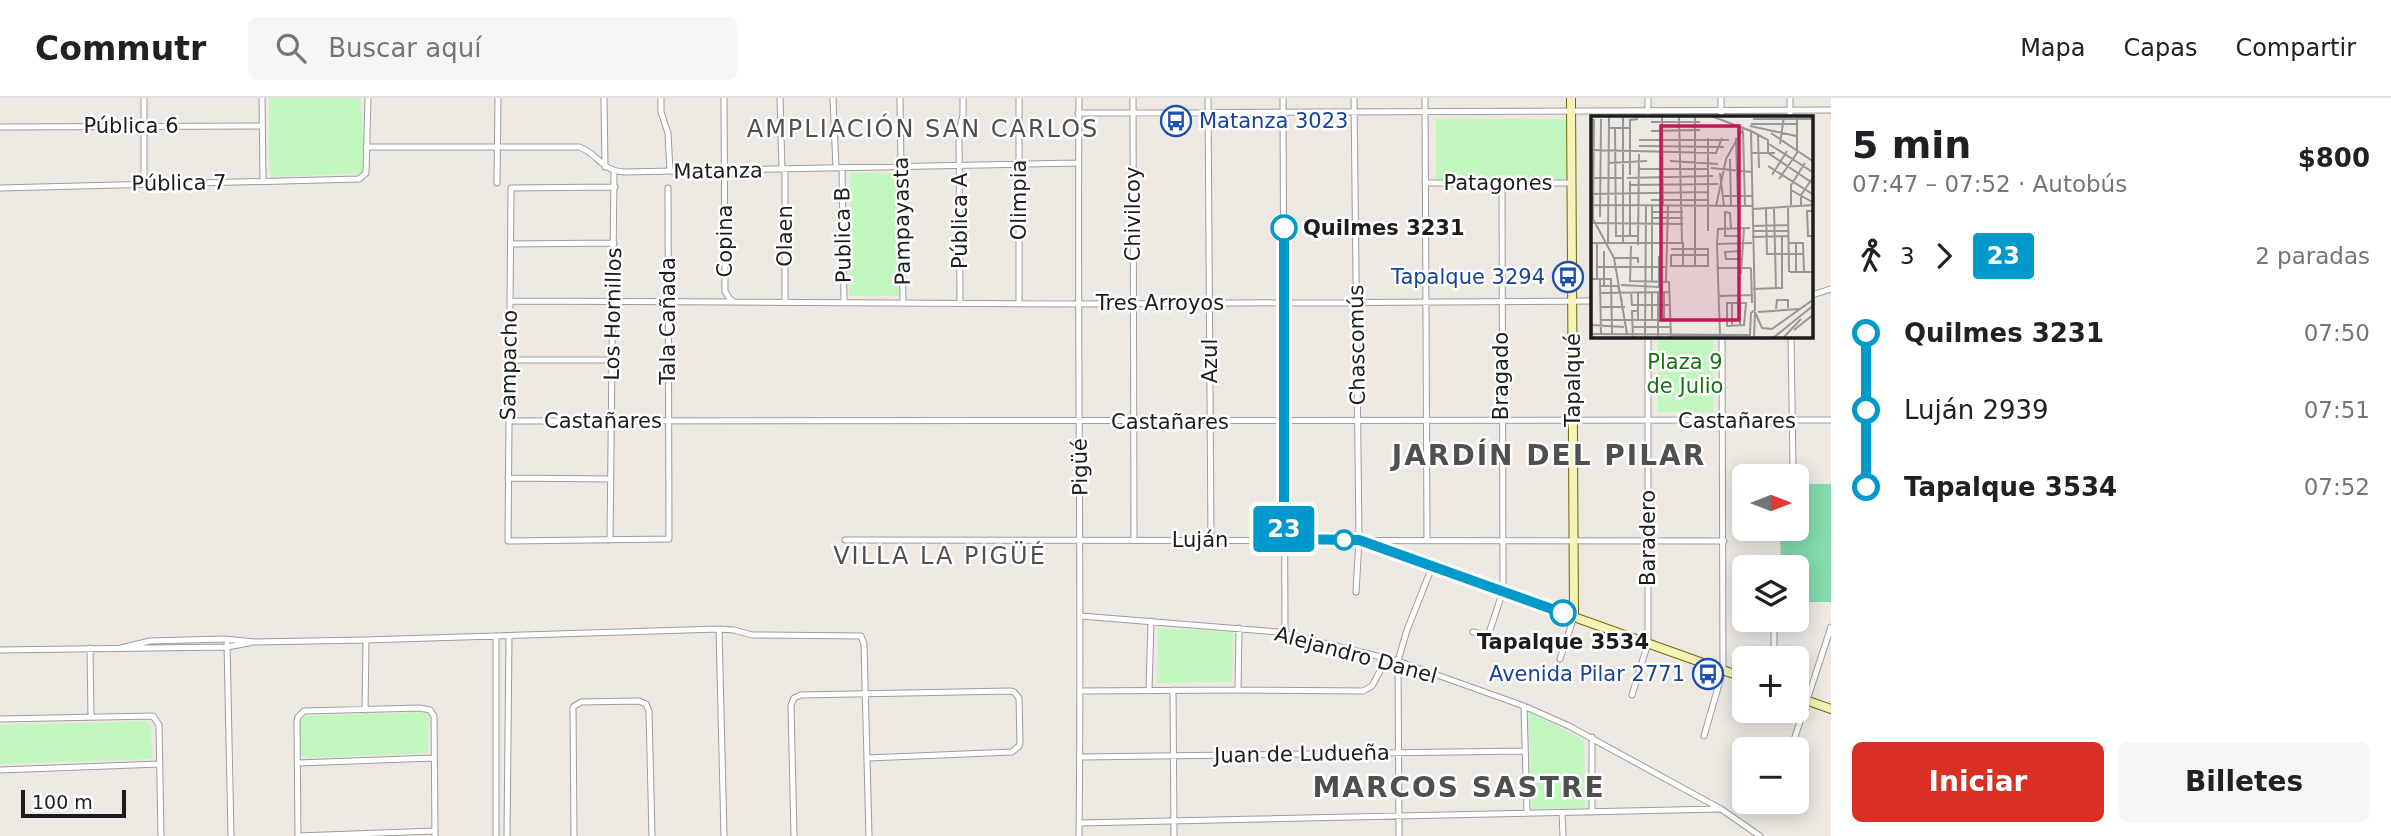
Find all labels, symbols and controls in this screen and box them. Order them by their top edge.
search box [248,17,738,80]
text: Commutr [35,29,206,68]
icon: search [272,29,310,67]
text: Buscar aquí [328,33,481,63]
text: Mapa [2020,34,2086,62]
text: Capas [2124,34,2197,62]
text: Compartir [2235,34,2356,62]
bus stop icon: Matanza 3023 [1159,104,1193,138]
place label: Matanza 3023 [1199,109,1348,133]
district label: AMPLIACIÓN SAN CARLOS [747,113,1099,143]
street label: Pública 6 [83,114,179,138]
inset map [1591,116,1814,338]
text: 5 min [1852,123,1971,167]
text: $800 [2298,143,2370,173]
street label: Pampayasta [889,157,915,285]
street label: Matanza [673,158,763,184]
street label: Olimpia [1007,160,1031,240]
street label: Chivilcoy [1121,167,1145,261]
street label: Pública 7 [131,170,227,196]
street label: Patagones [1443,171,1553,195]
text: 07:47 – 07:52 · Autobús [1852,171,2127,197]
street label: Pública A [948,172,972,269]
street label: Publica B [830,187,856,283]
street label: Copina [713,205,737,277]
street label: Olaen [773,205,797,267]
marker: Quilmes 3231 [1271,215,1297,241]
place label: Quilmes 3231 [1303,216,1465,240]
icon: walk [1852,237,1890,275]
icon: forward [1925,237,1963,275]
text: 23 [1987,242,2020,270]
text: 3 [1900,243,1915,269]
text: 2 paradas [2255,243,2370,269]
street label: Los Hornillos [600,247,626,381]
street label: Tala Cañada [656,257,680,386]
bus stop icon: Tapalque 3294 [1551,260,1585,294]
place label: Tapalque 3294 [1390,265,1545,289]
street label: Chascomús [1344,284,1370,406]
street label: Tres Arroyos [1095,291,1224,315]
street label: Sampacho [496,310,522,420]
text: Quilmes 3231 [1904,318,2104,348]
text: 07:50 [2304,320,2370,346]
street label: Bragado [1489,332,1513,420]
street label: Tapalqué [1561,333,1585,428]
street label: Azul [1198,339,1222,383]
park label: Plaza 9 de Julio [1647,350,1723,398]
text: Luján 2939 [1904,395,2049,425]
text: 07:51 [2304,397,2370,423]
street label: Castañares [544,409,662,433]
street label: Castañares [1678,409,1796,433]
street label: Castañares [1111,410,1229,434]
street label: Pigüé [1067,438,1093,496]
district label: JARDÍN DEL PILAR [1390,438,1706,472]
north arrow [1732,464,1810,541]
map controls [1732,464,1809,814]
text: Tapalque 3534 [1904,472,2117,502]
text: 07:52 [2304,474,2370,500]
street label: Baradero [1636,490,1660,586]
line badge: 23 [1252,506,1316,552]
text: 23 [1267,515,1301,543]
street label: Luján [1172,528,1228,552]
unlabelled marker [1334,530,1354,550]
district label: VILLA LA PIGÜÉ [833,541,1047,570]
button: layers [1732,555,1809,632]
marker: Tapalque 3534 [1550,600,1576,626]
street label: Alejandro Danel [1272,622,1440,688]
place label: Tapalque 3534 [1477,630,1649,654]
button: + [1732,646,1809,723]
bus stop icon: Avenida Pilar 2771 [1691,657,1725,691]
place label: Avenida Pilar 2771 [1489,662,1685,686]
button: − [1732,737,1809,814]
street label: Juan de Ludueña [1212,740,1390,768]
button: Iniciar [1852,742,2104,822]
button: Billetes [2118,742,2370,822]
district label: MARCOS SASTRE [1312,771,1606,804]
scale bar [21,787,126,819]
text: 100 m [32,791,93,813]

